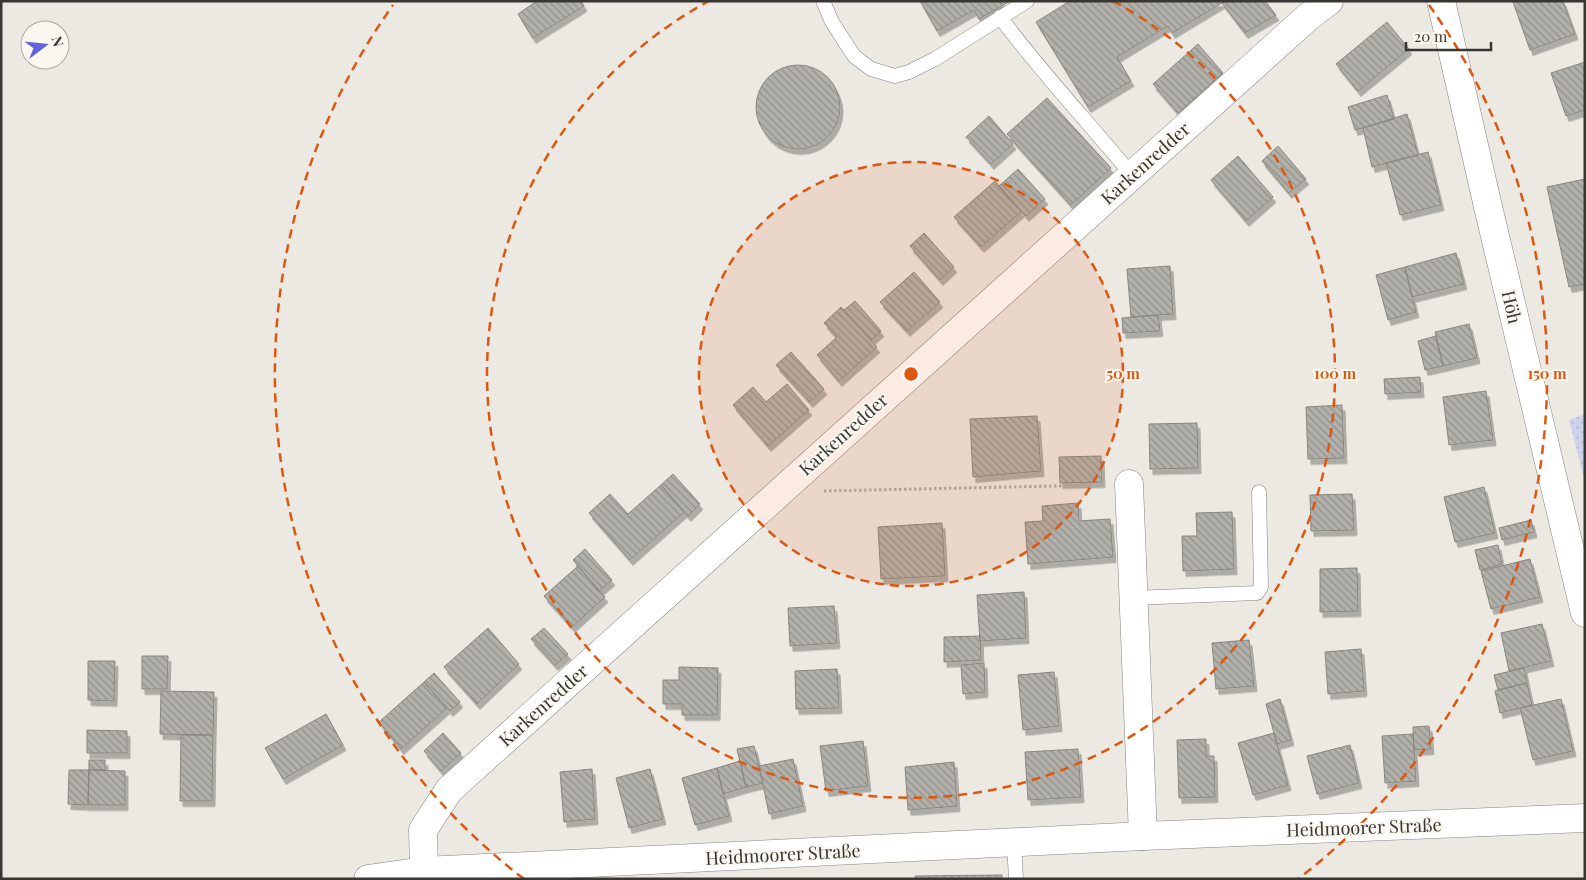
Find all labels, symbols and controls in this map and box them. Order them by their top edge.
north arrow [20,20,70,70]
scale bar [1406,20,1491,52]
text: 20 m [1414,26,1448,46]
text: N [47,34,69,49]
street label: Karkenredder [1095,116,1195,210]
street label: Höh [1497,288,1528,326]
text: 50 m [1106,363,1140,383]
text: 100 m [1314,363,1357,383]
text: 150 m [1527,363,1567,383]
centre of rings [902,365,920,383]
street label: Karkenredder [793,387,893,481]
street label: Karkenredder [493,658,593,752]
street label: Heidmoorer Straße [1286,812,1442,842]
street label: Heidmoorer Straße [705,838,861,870]

